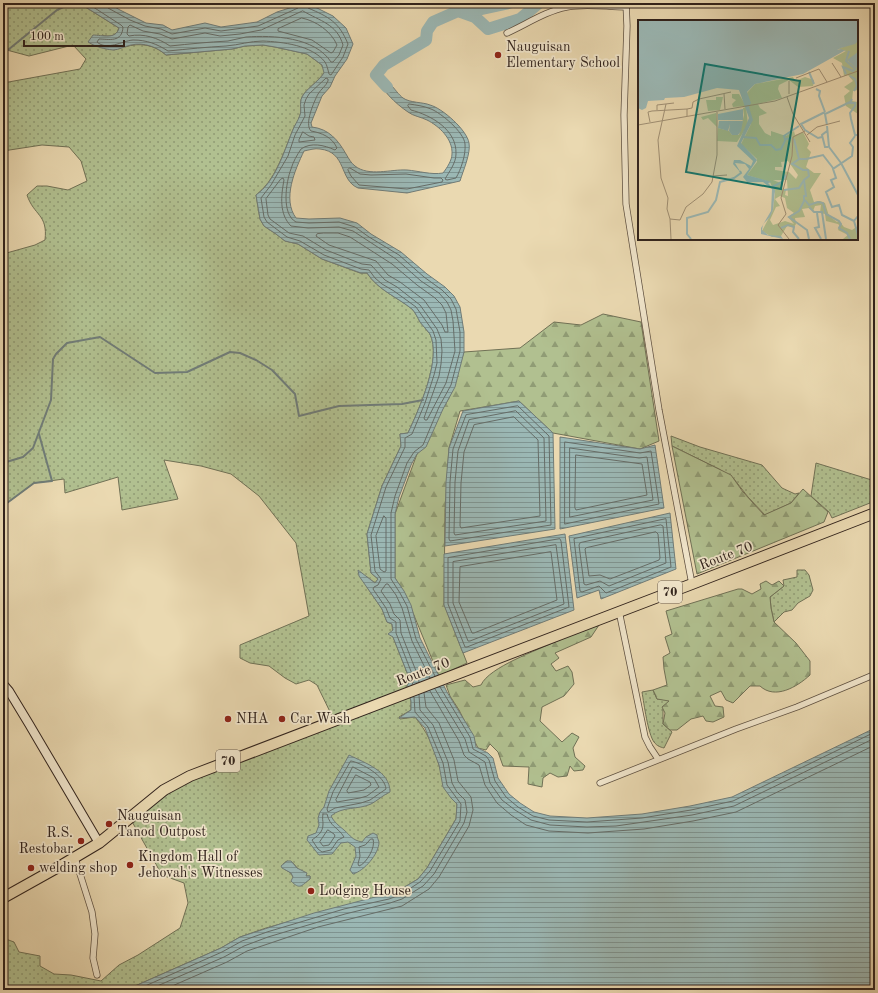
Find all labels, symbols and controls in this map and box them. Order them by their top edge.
inset map [638,20,858,240]
scale bar [24,22,124,48]
text: 100 m [30,31,64,43]
place label: Nauguisan Elementary School [506,40,620,70]
marker: Nauguisan Elementary School [493,50,503,60]
street label: Route 70 [697,539,755,573]
road number: 70 [658,581,682,603]
street label: Route 70 [394,655,452,689]
place label: NHA [236,712,269,726]
place label: Car Wash [290,712,351,726]
marker: NHA [223,714,233,724]
marker: Car Wash [277,714,287,724]
road number: 70 [216,750,240,772]
place label: Nauguisan Tanod Outpost [117,809,206,839]
marker: Nauguisan Tanod Outpost [104,819,114,829]
place label: R.S. Restobar [19,826,73,856]
marker: R.S. Restobar [76,836,86,846]
place label: Kingdom Hall of Jehovah's Witnesses [138,850,263,880]
marker: Kingdom Hall of Jehovah's Witnesses [125,860,135,870]
place label: welding shop [39,861,117,875]
marker: welding shop [26,863,36,873]
place label: Lodging House [319,884,411,898]
marker: Lodging House [306,886,316,896]

